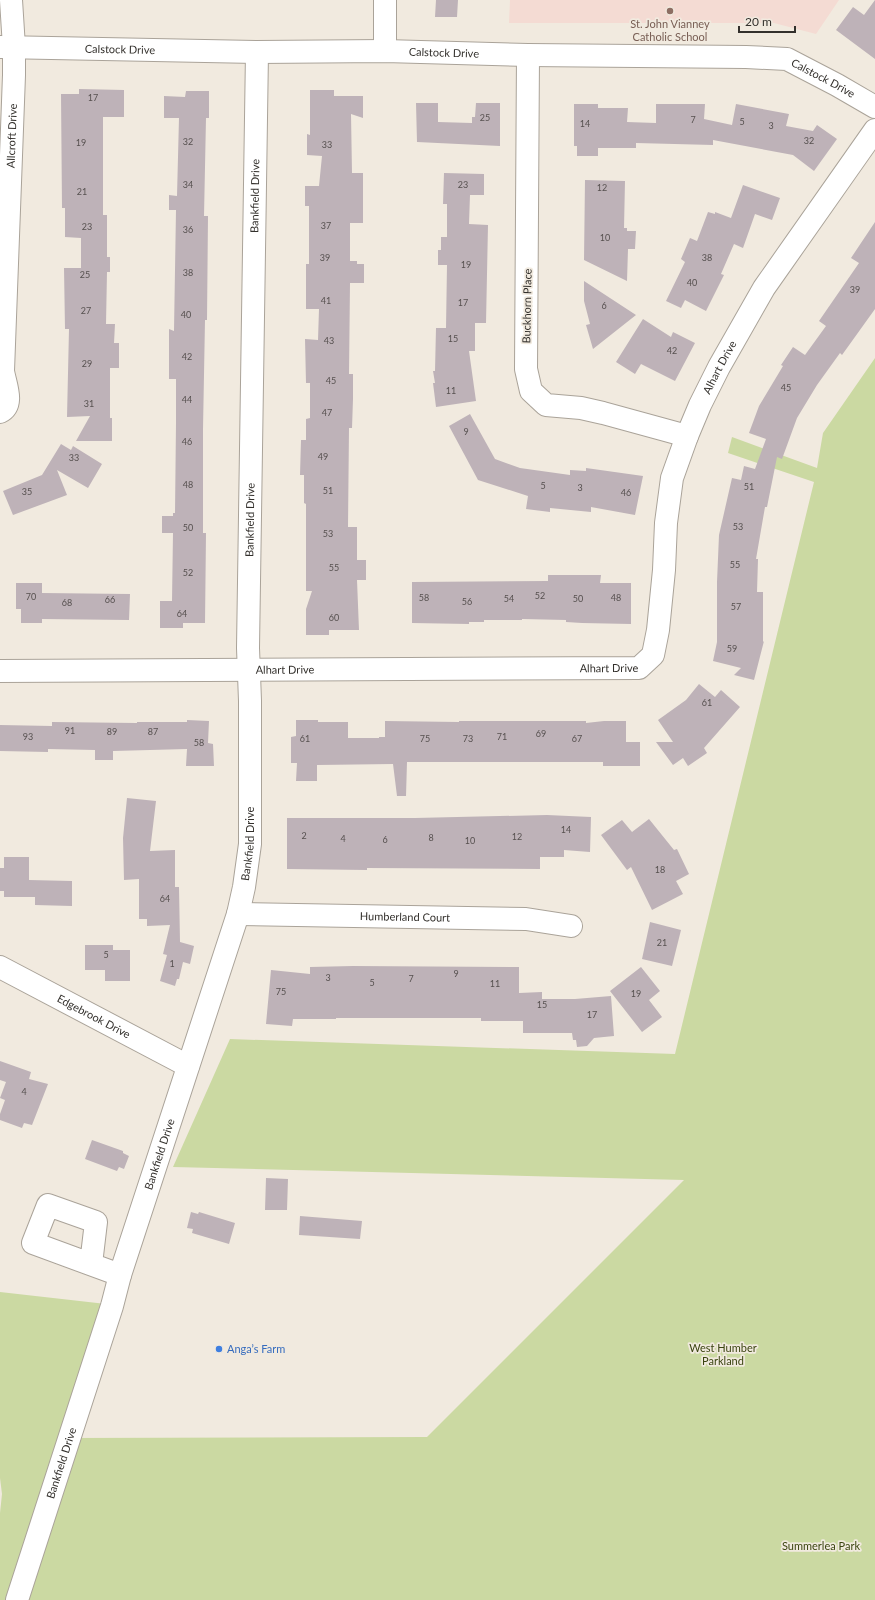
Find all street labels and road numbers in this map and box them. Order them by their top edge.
street label: Calstock Drive [85,42,155,56]
street label: Calstock Drive [409,45,479,60]
street label: Calstock Drive [789,55,858,100]
street label: Allcroft Drive [4,103,19,168]
street label: Bankfield Drive [247,159,261,233]
street label: Buckhorn Place [519,268,534,344]
street label: Alhart Drive [700,338,739,396]
street label: Bankfield Drive [242,483,256,557]
street label: Alhart Drive [580,661,639,674]
street label: Alhart Drive [256,663,315,676]
street label: Bankfield Drive [238,807,256,881]
street label: Humberland Court [360,909,450,924]
street label: Edgebrook Drive [55,991,133,1041]
street label: Bankfield Drive [141,1117,177,1191]
street label: Bankfield Drive [43,1425,78,1500]

